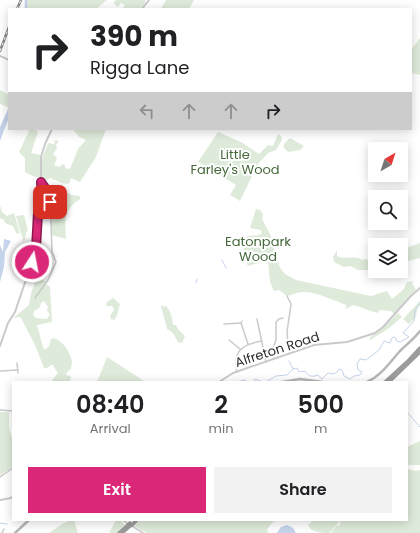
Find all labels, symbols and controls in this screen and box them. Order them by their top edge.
text: 390 m [90,17,178,56]
icon: right [24,24,76,76]
text: Rigga Lane [90,55,189,80]
icon: left [136,100,158,122]
icon: ahead [178,100,200,122]
icon: ahead [220,100,242,122]
icon: right [262,100,284,122]
north arrow [368,142,408,182]
map controls [368,142,408,278]
park label: Little Farley's Wood [190,145,280,179]
pin [33,185,67,219]
button: search [368,190,408,230]
icon: arrive [39,191,61,213]
park label: Eatonpark Wood [225,232,291,266]
button: layers [368,238,408,278]
position arrow [11,241,53,283]
street label: Alfreton Road [232,327,322,372]
text: 08:40 [76,388,145,421]
text: 2 [214,388,228,421]
text: 500 [298,388,344,421]
text: Arrival [90,419,131,438]
text: min [209,419,234,438]
text: m [314,419,327,438]
button: Exit [28,467,206,513]
button: Share [214,467,392,513]

